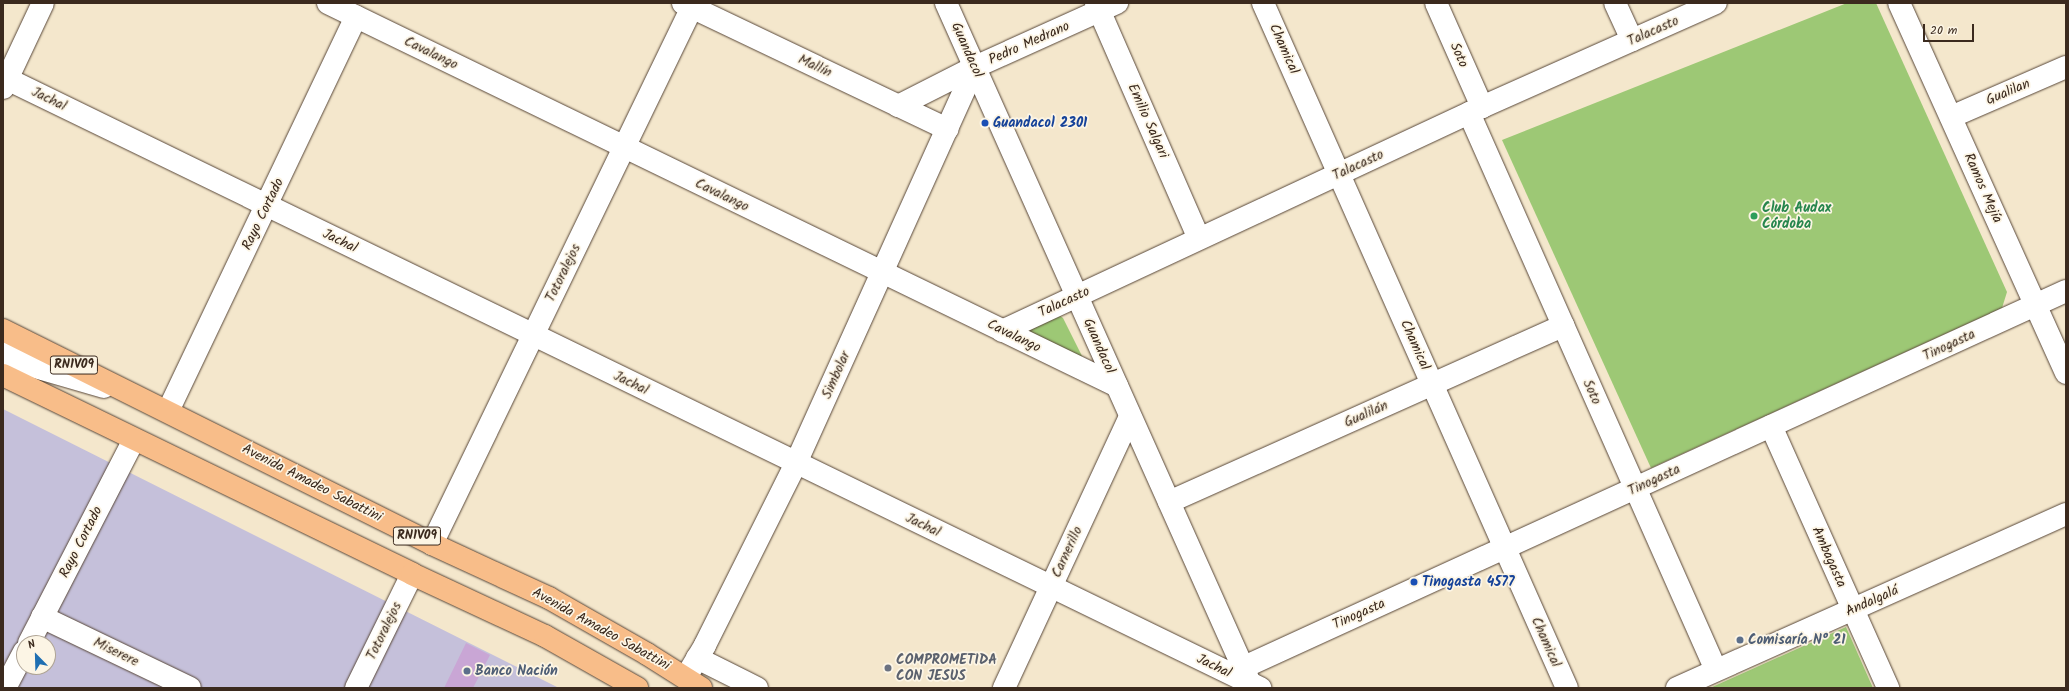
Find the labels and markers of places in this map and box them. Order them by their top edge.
place label: Guandacol 2301 [993,115,1087,131]
marker: Guandacol 2301 [980,118,990,128]
place label: Club Audax Córdoba [1762,200,1831,232]
marker: Club Audax Córdoba [1749,211,1759,221]
place label: Tinogasta 4577 [1422,574,1515,590]
marker: Tinogasta 4577 [1409,577,1419,587]
place label: Comisaría N° 21 [1748,632,1846,648]
marker: Comisaría N° 21 [1735,635,1745,645]
place label: COMPROMETIDA CON JESUS [896,652,997,684]
place label: Banco Nación [475,663,558,679]
marker: COMPROMETIDA CON JESUS [883,663,893,673]
marker: Banco Nación [462,666,472,676]

